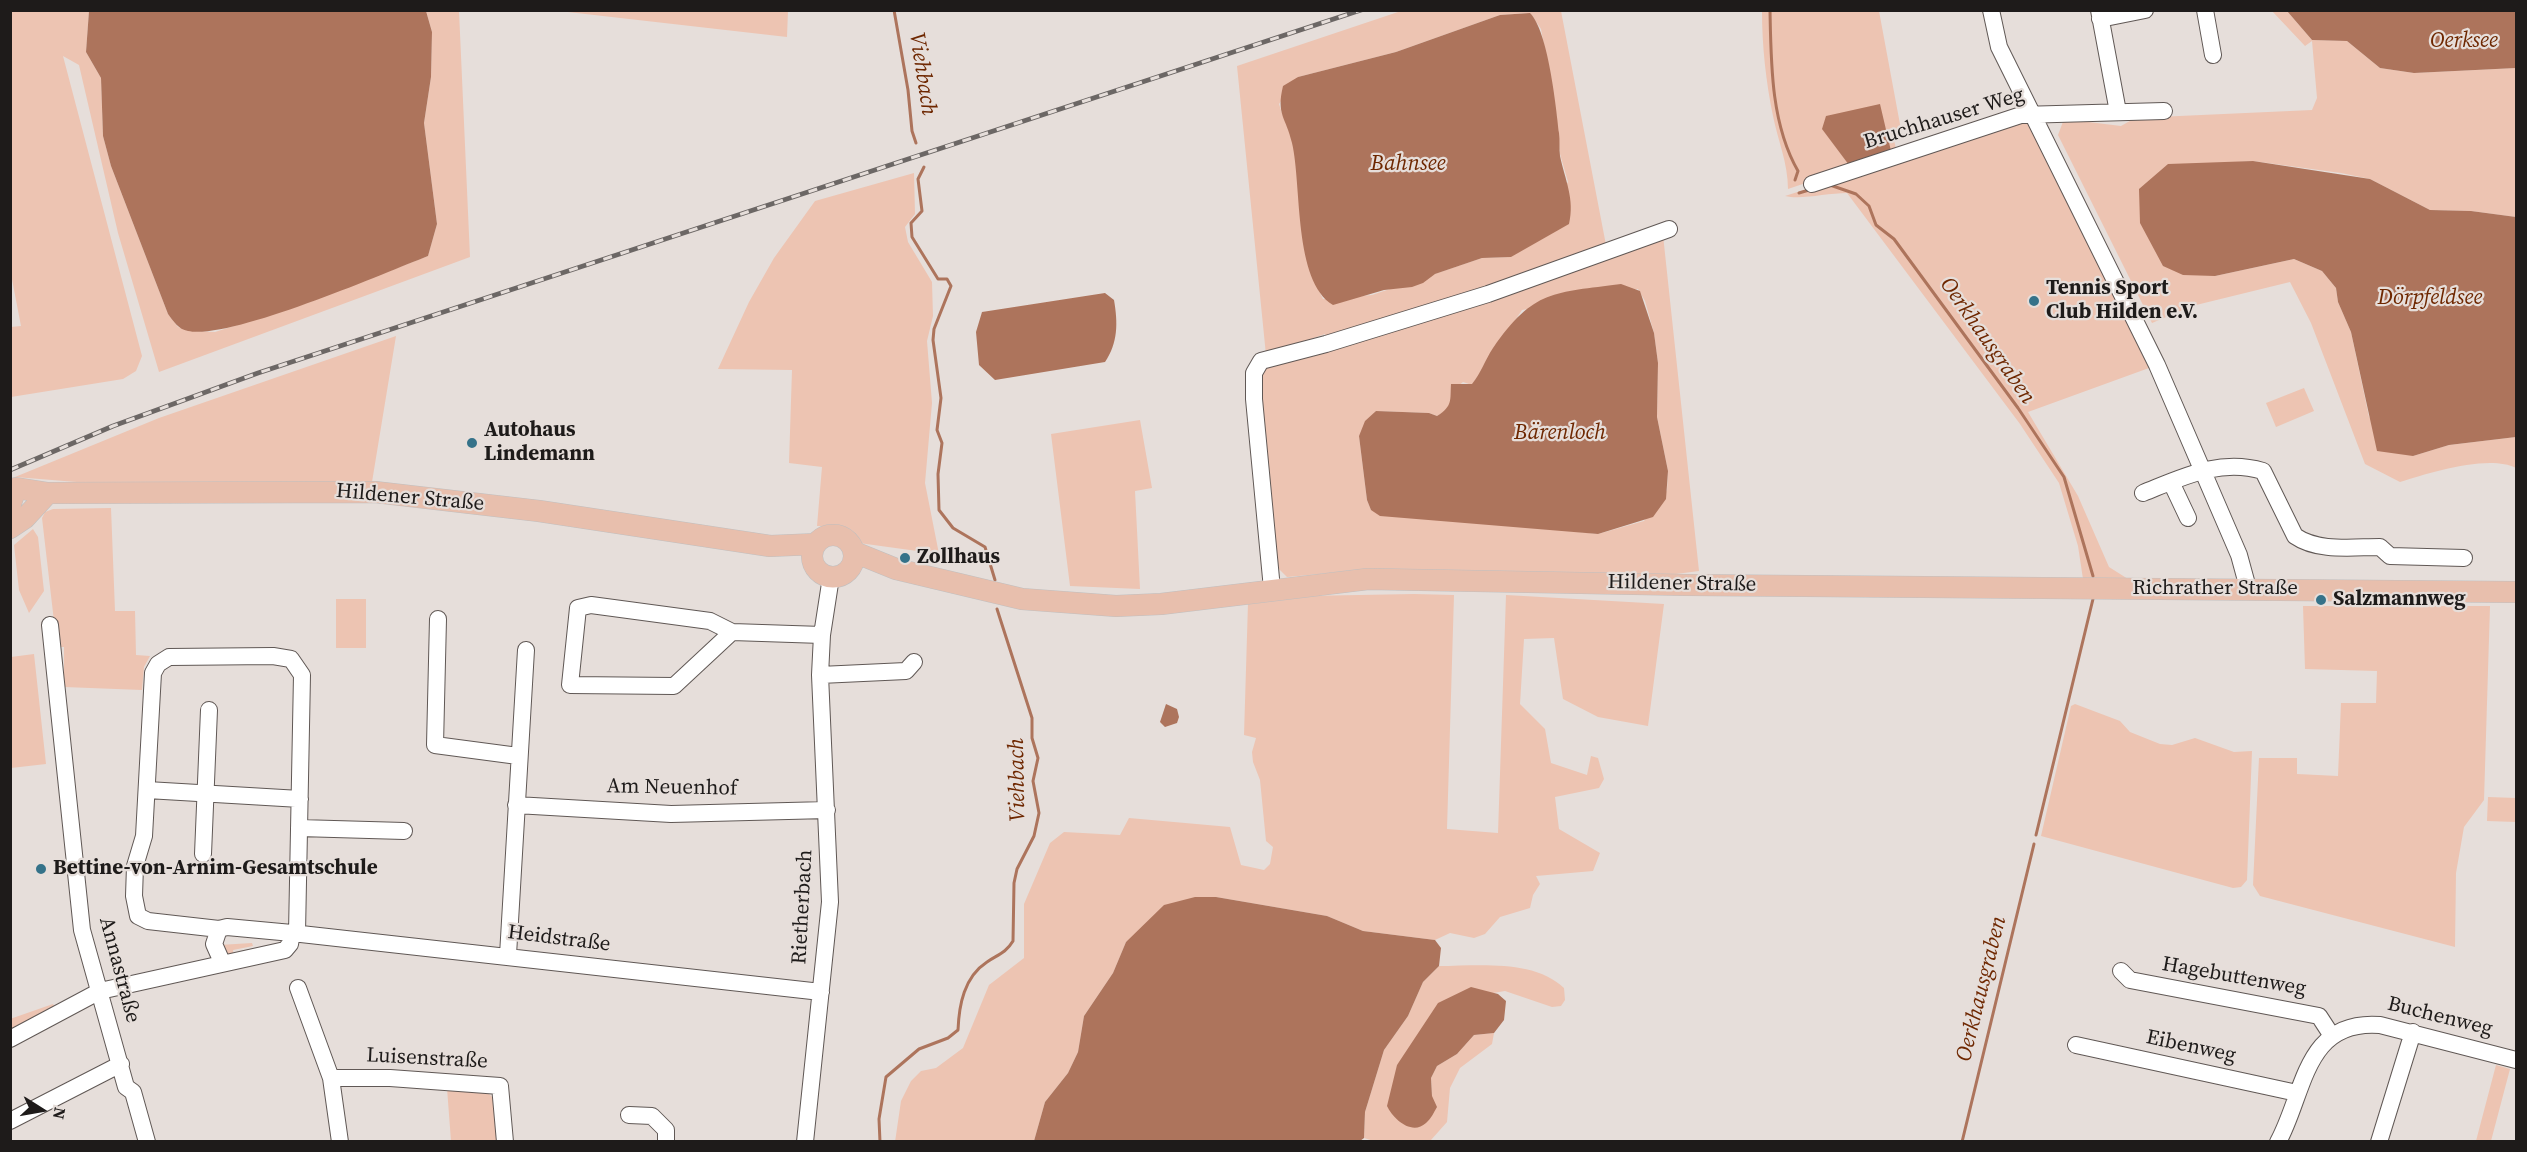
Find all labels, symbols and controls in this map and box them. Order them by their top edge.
water label: Oerksee [2430,28,2498,54]
water label: Viehbach [902,31,942,117]
street label: Bruchhauser Weg [1861,83,2027,155]
water label: Bahnsee [1370,151,1446,177]
water label: Oerkhausgraben [1934,273,2040,409]
place label: Tennis Sport Club Hilden e.V. [2046,276,2198,326]
water label: Dörpfeldsee [2378,285,2482,311]
marker: Tennis Sport Club Hilden e.V. [2027,294,2041,308]
place label: Autohaus Lindemann [484,418,595,468]
water label: Bärenloch [1514,420,1606,446]
marker: Autohaus Lindemann [465,436,479,450]
street label: Hildener Straße [335,479,485,517]
place label: Zollhaus [917,545,1000,571]
marker: Zollhaus [898,551,912,565]
street label: Hildener Straße [1607,570,1757,598]
street label: Richrather Straße [2132,576,2298,602]
place label: Salzmannweg [2333,587,2466,613]
marker: Salzmannweg [2314,593,2328,607]
water label: Viehbach [1004,738,1032,822]
street label: Am Neuenhof [606,774,738,802]
street label: Rietherbach [787,849,819,965]
place label: Bettine-von-Arnim-Gesamtschule [53,856,378,882]
marker: Bettine-von-Arnim-Gesamtschule [34,862,48,876]
street label: Annastraße [93,914,145,1026]
water label: Oerkhausgraben [1951,914,2013,1064]
street label: Heidstraße [506,920,612,958]
street label: Hagebuttenweg [2160,952,2308,1002]
street label: Buchenweg [2385,992,2495,1042]
street label: Eibenweg [2144,1025,2238,1069]
street label: Luisenstraße [366,1043,488,1075]
north arrow [12,1080,72,1140]
text: N [48,1106,72,1121]

